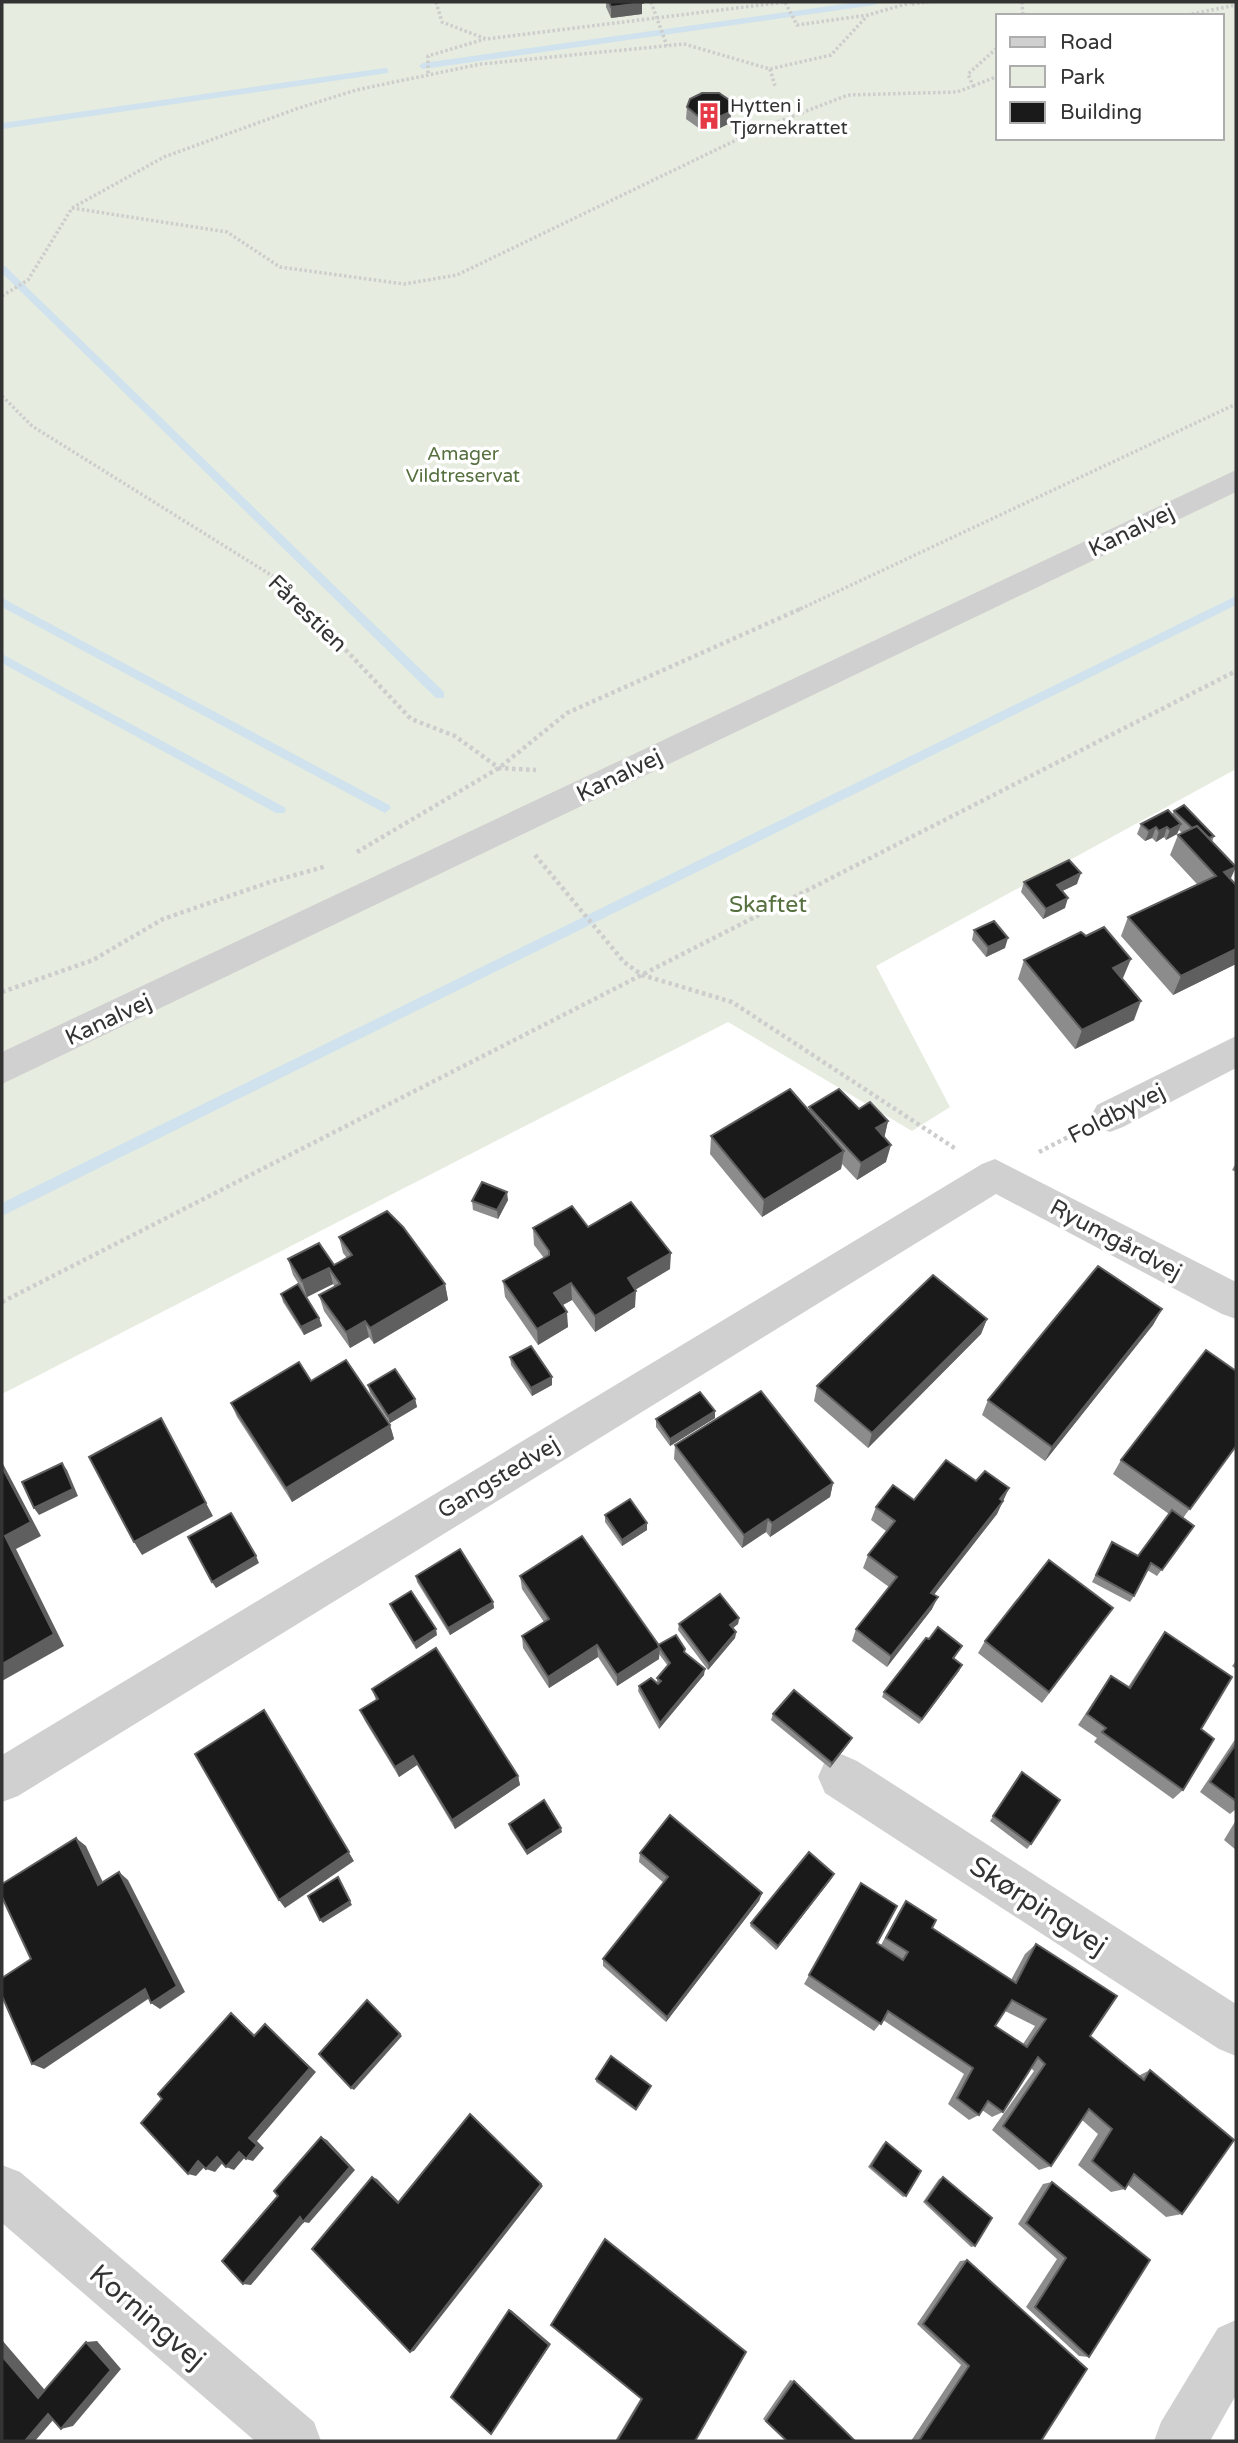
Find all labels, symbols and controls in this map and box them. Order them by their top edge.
legend [996,14,1224,140]
text: Road [1060,30,1113,55]
text: Park [1060,65,1105,90]
place label: Hytten i Tjørnekrattet [730,95,848,139]
text: Building [1060,100,1142,125]
building icon: Hytten i Tjørnekrattet [694,101,724,131]
park label: Amager Vildtreservat [406,443,520,487]
street label: Kanalvej [1084,498,1179,564]
street label: Fårestien [262,569,353,658]
street label: Kanalvej [572,743,667,809]
park label: Skaftet [729,891,807,919]
street label: Kanalvej [61,988,156,1052]
street label: Foldbyvej [1063,1078,1170,1150]
street label: Ryumgårdvej [1045,1193,1186,1286]
street label: Gangstedvej [433,1431,564,1525]
street label: Skørpingvej [963,1849,1113,1963]
street label: Korningvej [82,2257,212,2376]

